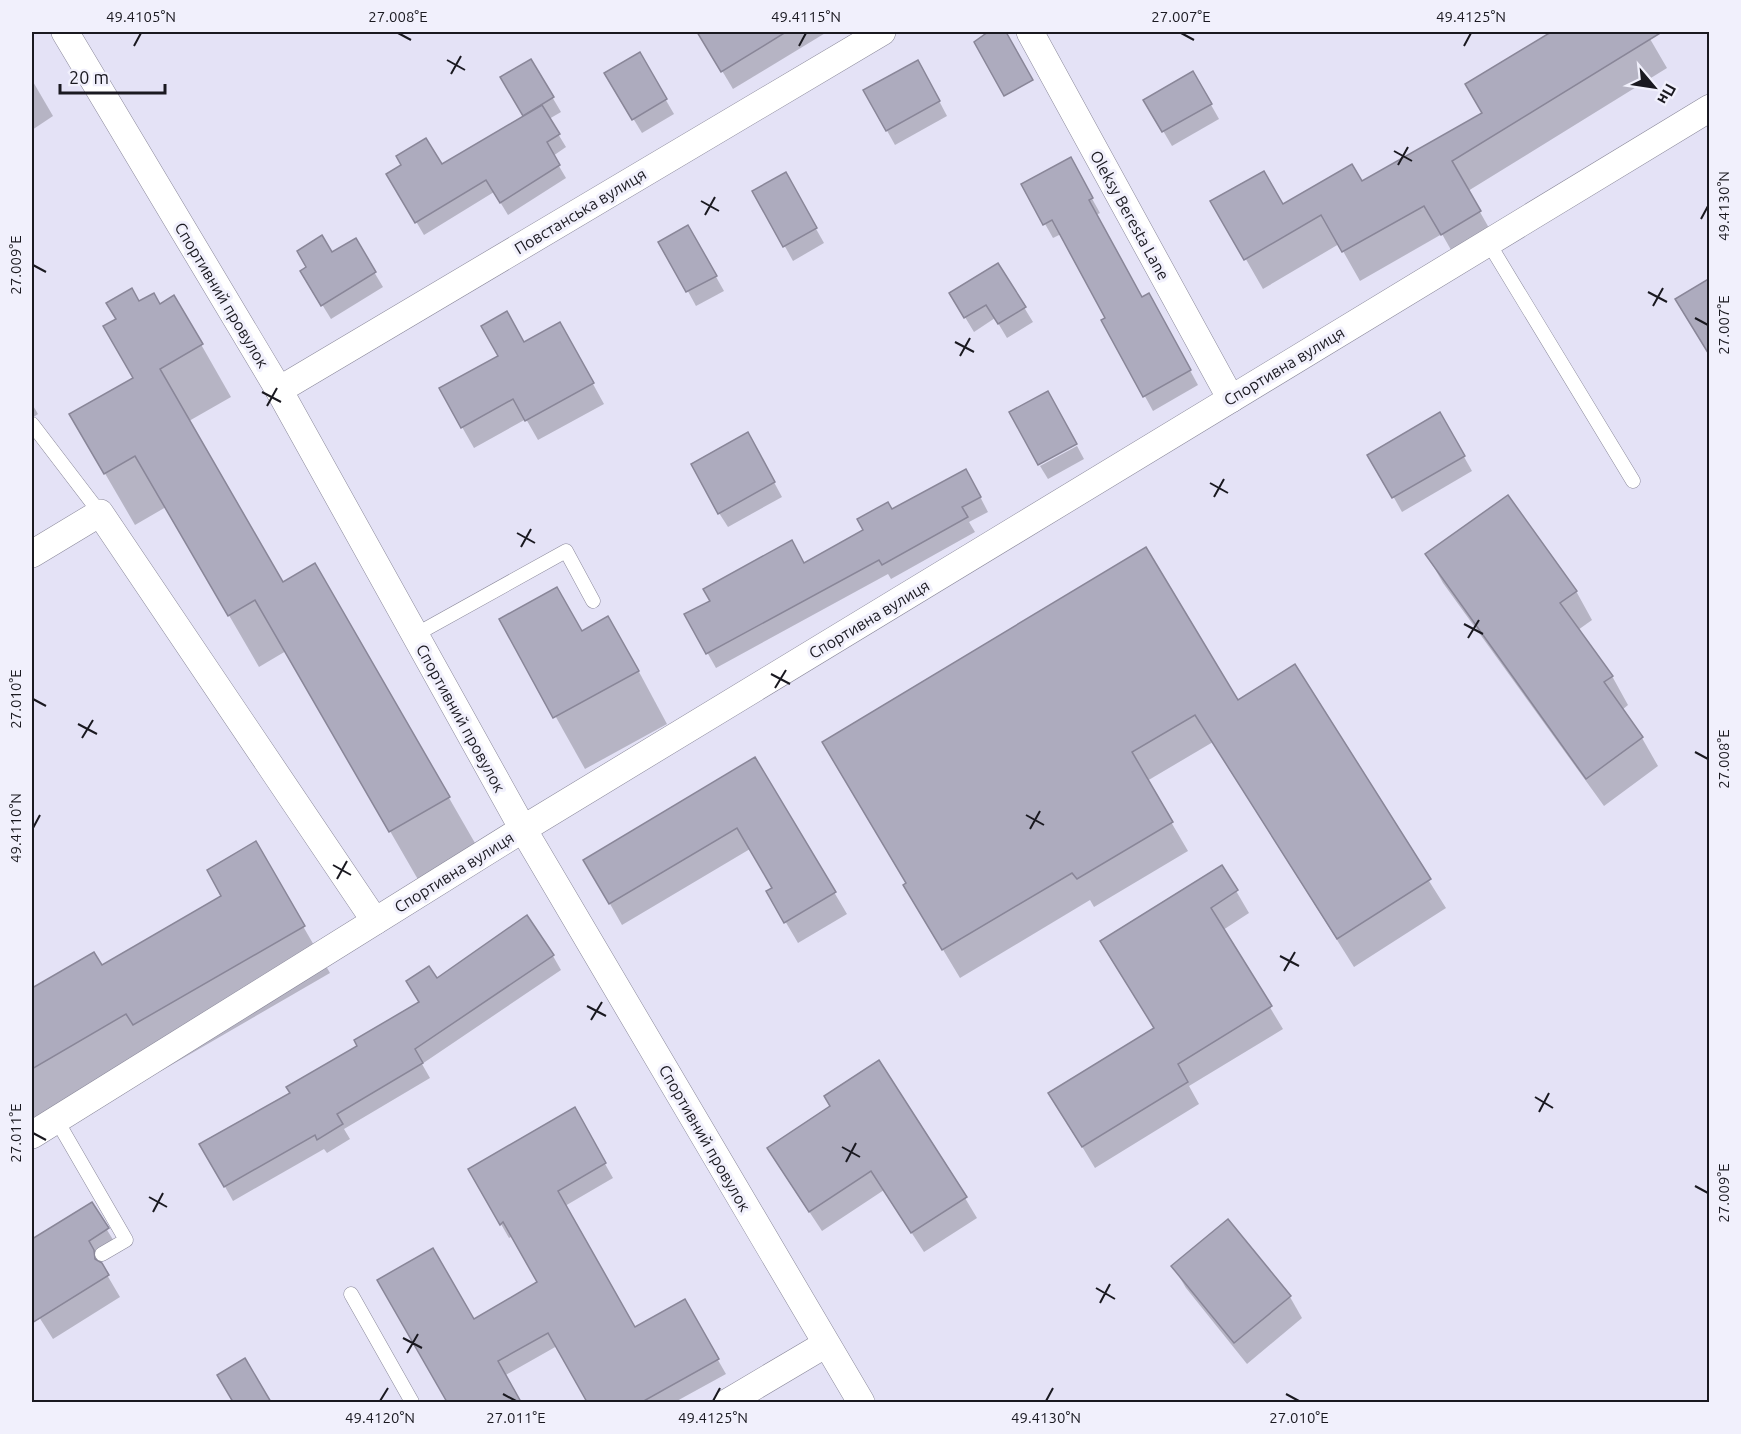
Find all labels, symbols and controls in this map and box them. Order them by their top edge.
text: 49.4105°N [106,8,176,25]
text: 27.008°E [368,8,428,25]
text: 49.4115°N [771,8,841,25]
text: 27.007°E [1151,8,1211,25]
text: 49.4125°N [1436,8,1506,25]
scale bar [60,57,165,95]
north arrow [1624,57,1684,117]
text: 20 m [69,67,109,87]
text: Пн [1654,81,1680,108]
street label: Oleksy Beresta Lane [1087,147,1173,283]
street label: Повстанська вулиця [511,165,649,257]
text: 49.4130°N [1715,171,1732,241]
street label: Спортивний провулок [171,219,273,371]
text: 27.009°E [7,235,24,295]
text: 27.007°E [1715,295,1732,355]
street label: Спортивна вулиця [1220,323,1348,409]
street label: Спортивна вулиця [805,576,933,662]
street label: Спортивний провулок [413,641,509,795]
text: 27.010°E [7,669,24,729]
text: 27.008°E [1715,729,1732,789]
text: 49.4110°N [7,793,24,863]
street label: Спортивна вулиця [391,828,517,916]
street label: Спортивний провулок [656,1062,754,1214]
text: 27.011°E [7,1103,24,1163]
text: 27.009°E [1715,1163,1732,1223]
text: 49.4120°N [345,1409,415,1426]
text: 27.011°E [486,1409,546,1426]
text: 49.4125°N [678,1409,748,1426]
text: 49.4130°N [1011,1409,1081,1426]
text: 27.010°E [1269,1409,1329,1426]

